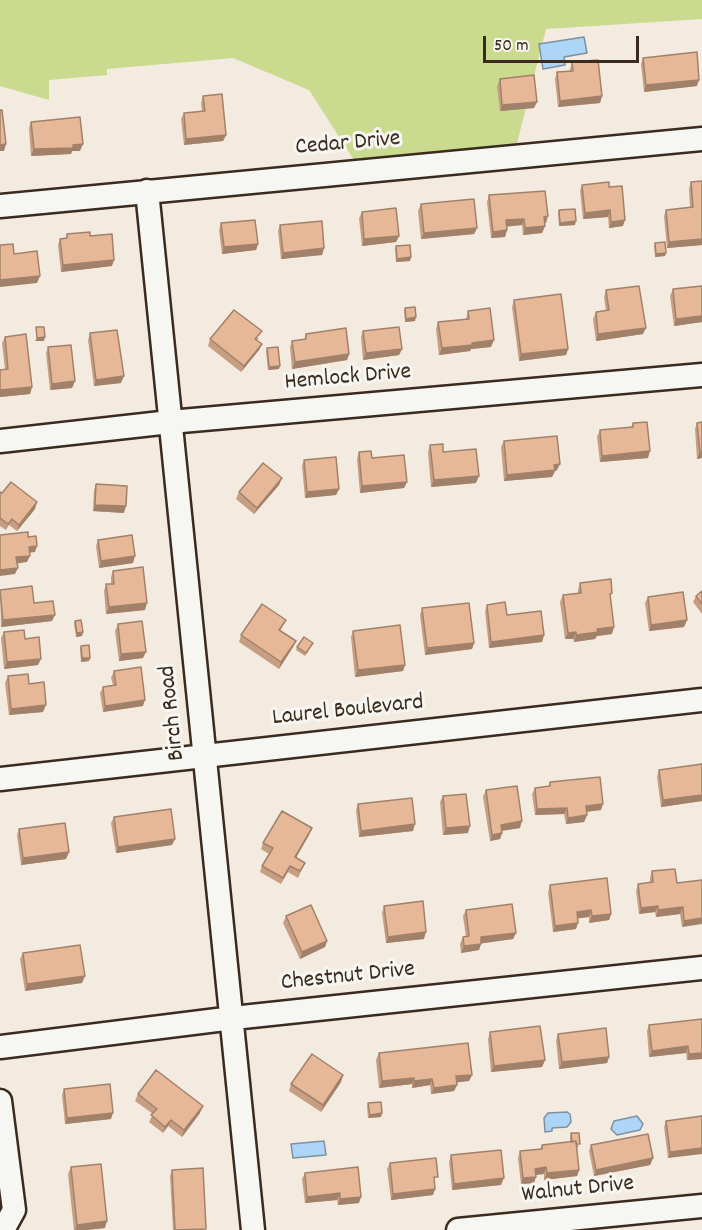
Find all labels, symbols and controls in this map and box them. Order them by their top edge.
scale bar [486,24,642,62]
text: 50 m [494,34,529,59]
street label: Cedar Drive [294,126,402,164]
street label: Hemlock Drive [284,359,412,399]
street label: Birch Road [155,664,193,762]
street label: Laurel Boulevard [271,690,425,734]
street label: Chestnut Drive [280,957,416,999]
street label: Walnut Drive [520,1171,636,1211]

